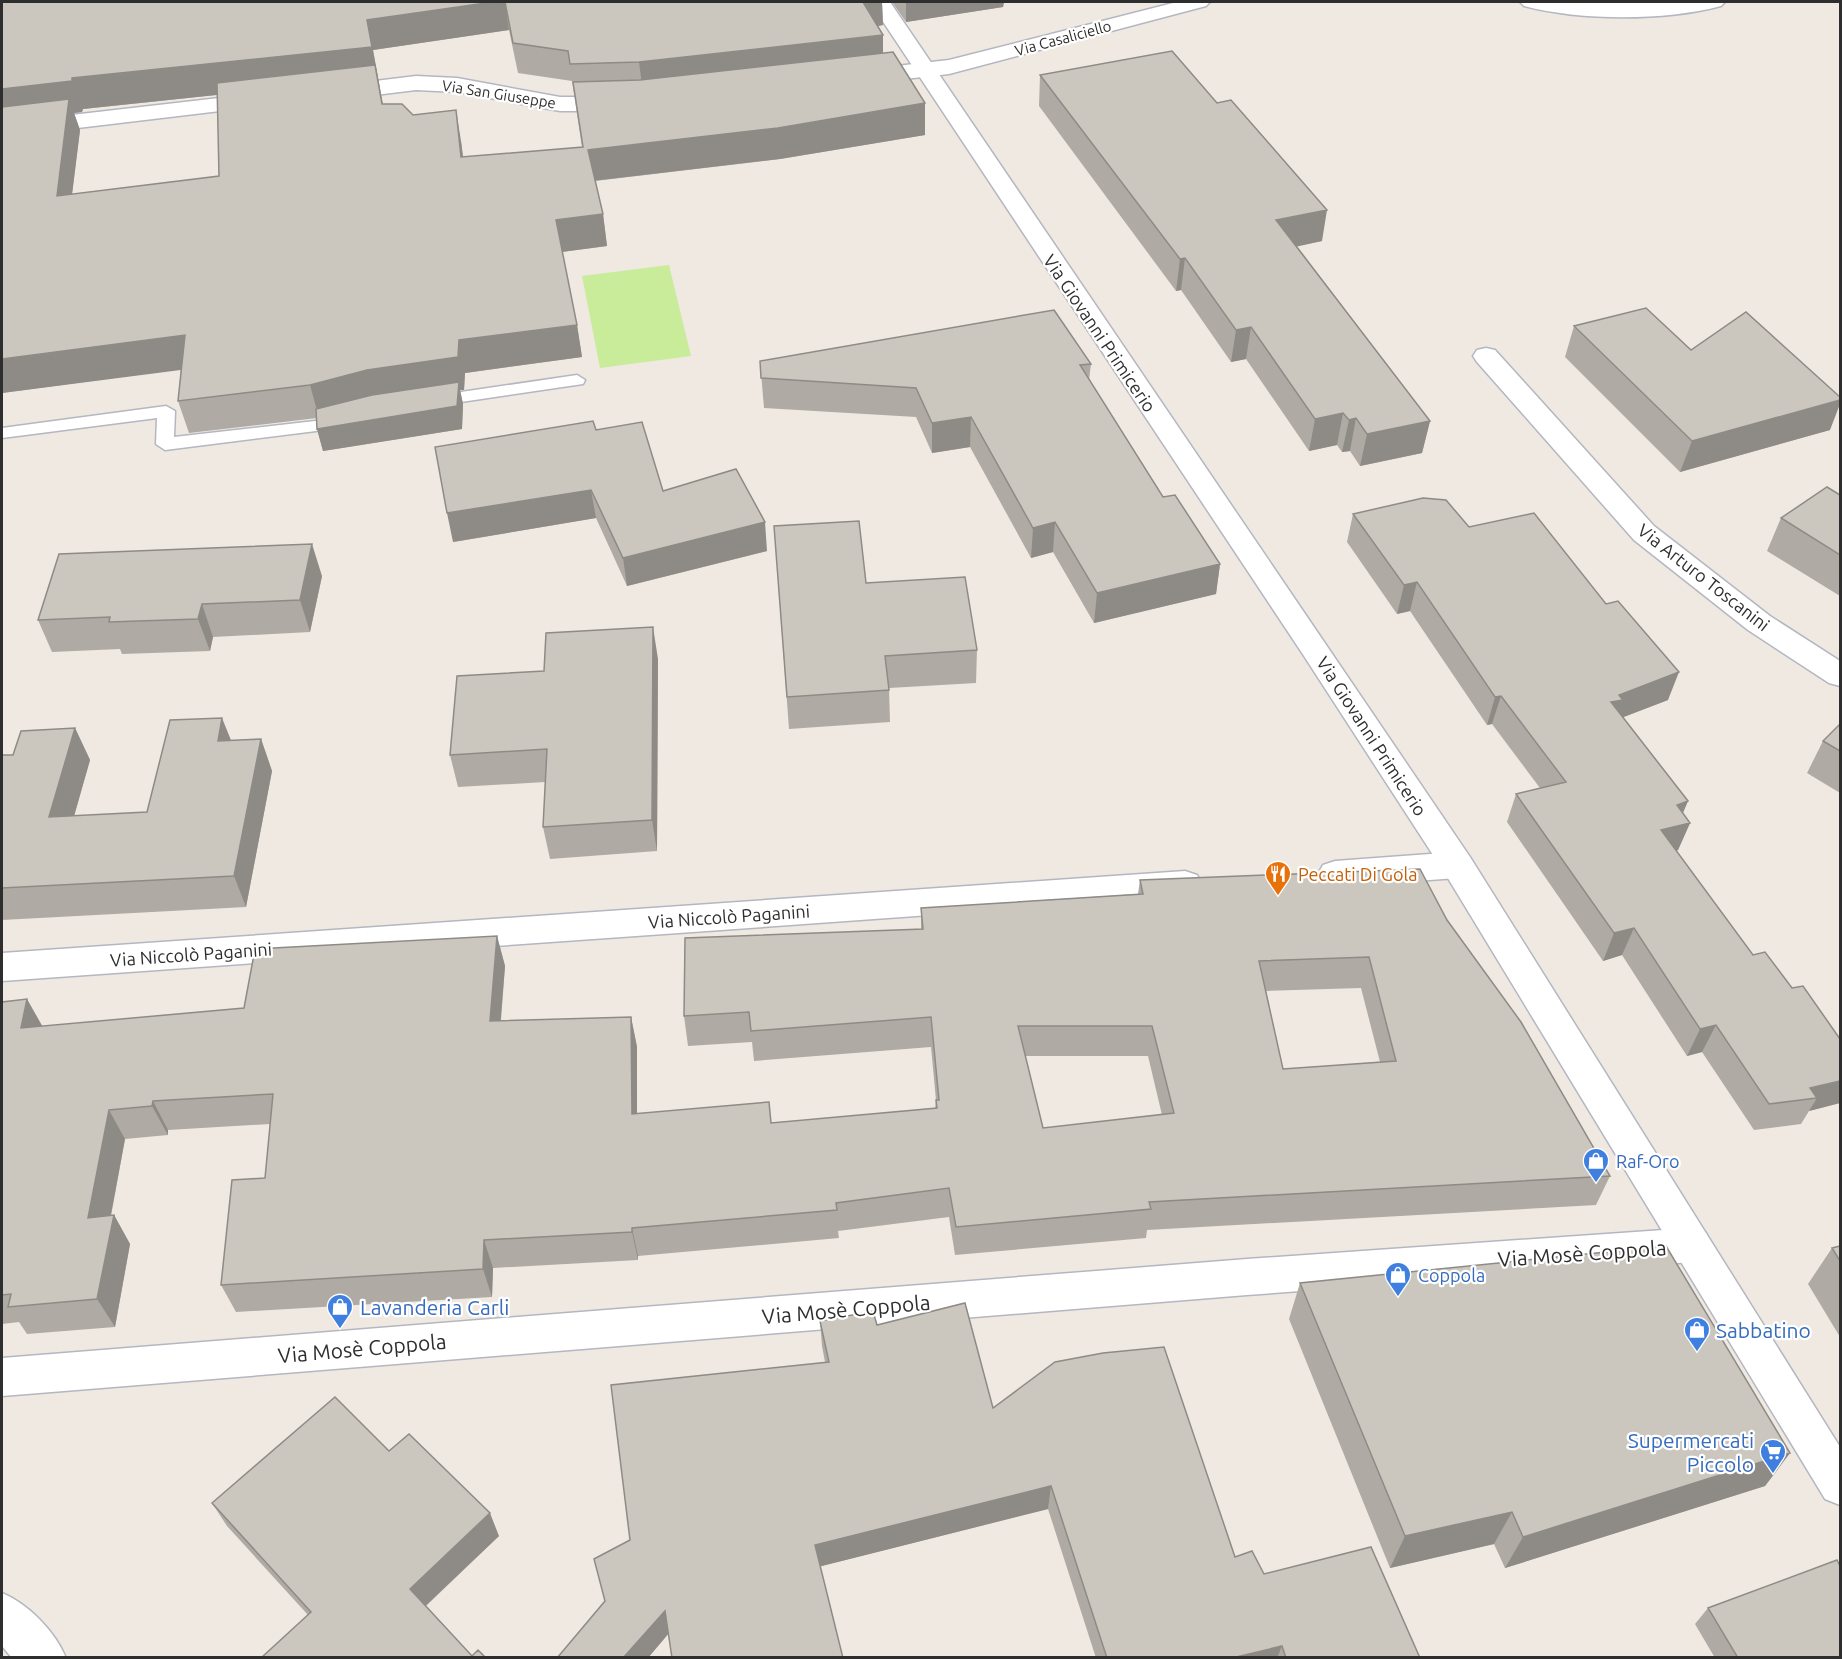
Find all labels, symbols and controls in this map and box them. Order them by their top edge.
street label: Via Casaliciello [1013,17,1113,59]
street label: Via San Giuseppe [441,77,557,111]
street label: Via Giovanni Primicerio [1040,251,1160,415]
street label: Via Arturo Toscanini [1634,519,1774,635]
street label: Via Giovanni Primicerio [1313,653,1431,819]
restaurant icon: Peccati Di Gola [1263,859,1293,897]
place label: Peccati Di Gola [1298,864,1417,884]
street label: Via Niccolò Paganini [647,900,811,932]
street label: Via Niccolò Paganini [109,938,273,970]
shop icon: Raf-Oro [1581,1146,1611,1184]
place label: Raf-Oro [1616,1151,1679,1171]
street label: Via Mosè Coppola [1497,1235,1667,1271]
shop icon: Coppola [1383,1260,1413,1298]
place label: Coppola [1418,1265,1485,1285]
street label: Via Mosè Coppola [761,1290,931,1328]
shop icon: Lavanderia Carli [325,1292,355,1330]
place label: Lavanderia Carli [360,1295,509,1319]
shop icon: Sabbatino [1682,1315,1712,1353]
place label: Sabbatino [1716,1318,1811,1342]
street label: Via Mosè Coppola [277,1329,447,1367]
place label: Supermercati Piccolo [1628,1428,1754,1476]
supermarket icon: Supermercati Piccolo [1758,1437,1788,1475]

